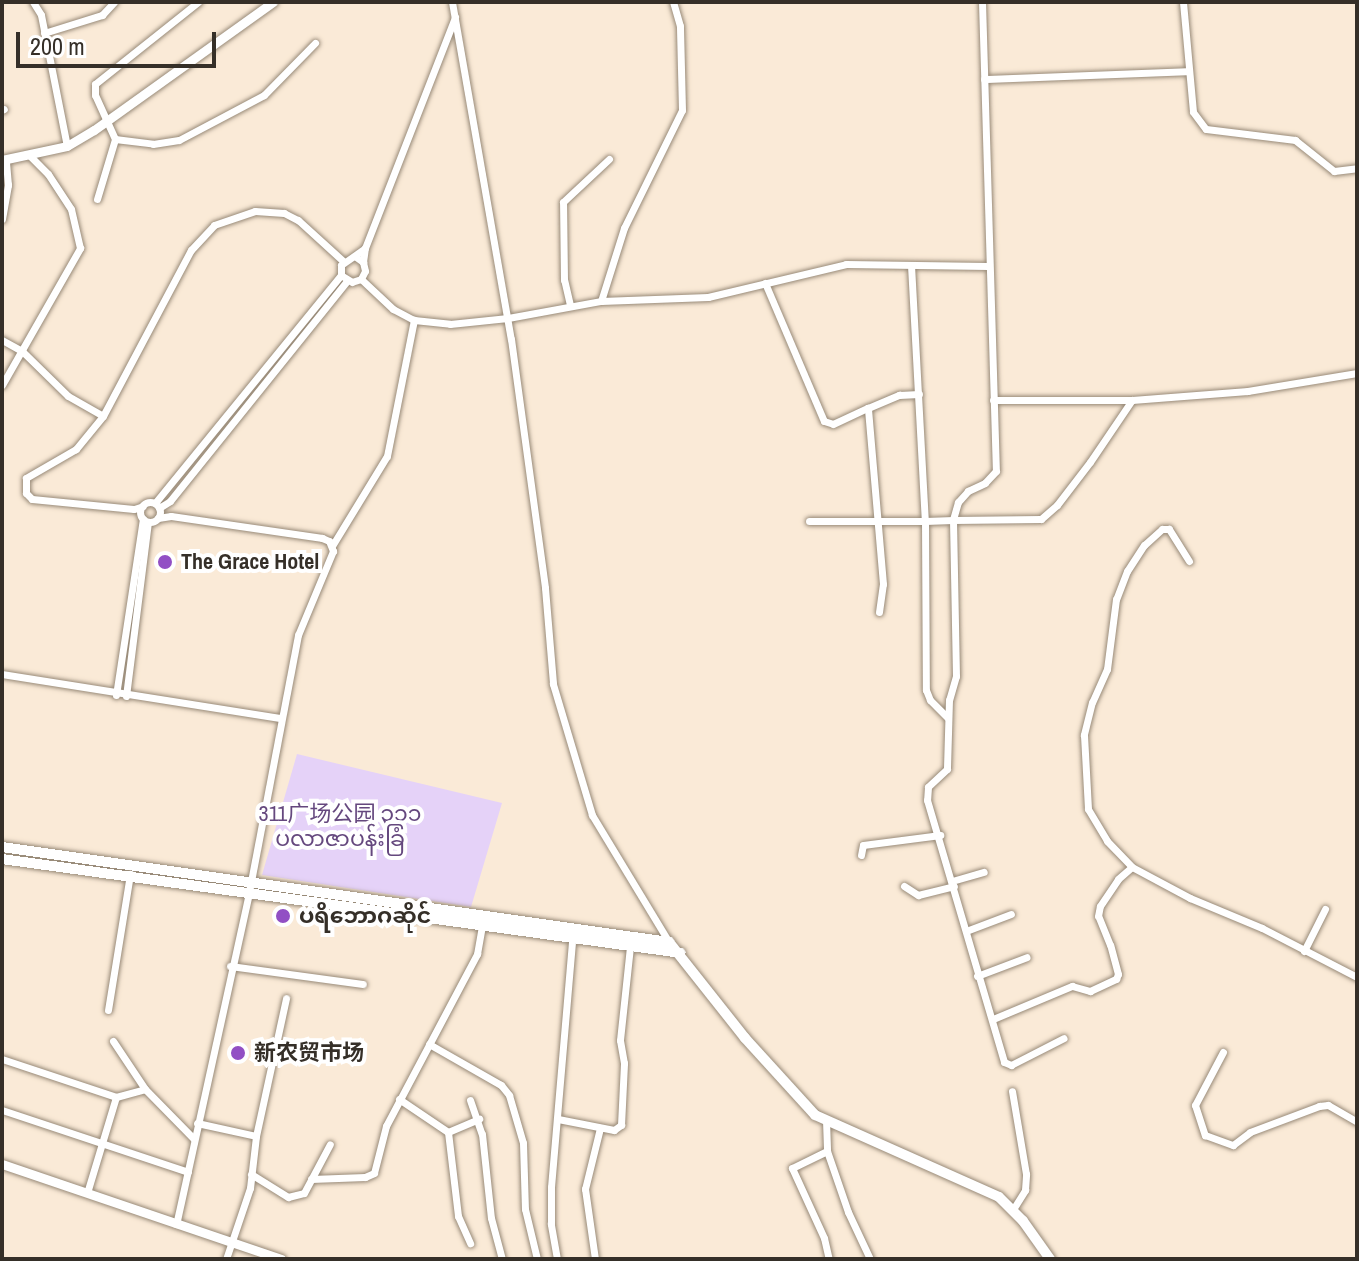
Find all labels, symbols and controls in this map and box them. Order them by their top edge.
scale bar [20,16,220,66]
text: 200 m [30,30,85,62]
place label: The Grace Hotel [181,549,319,575]
marker: The Grace Hotel [156,553,174,571]
park label: 311广场公园 ၃၁၁ ပလာဇာပန်းခြံ [259,800,421,852]
place label: ပရိဘောဂဆိုင် [299,903,431,929]
marker: ပရိဘောဂဆိုင် [274,907,292,925]
place label: 新农贸市场 [254,1040,364,1066]
marker: 新农贸市场 [229,1044,247,1062]

